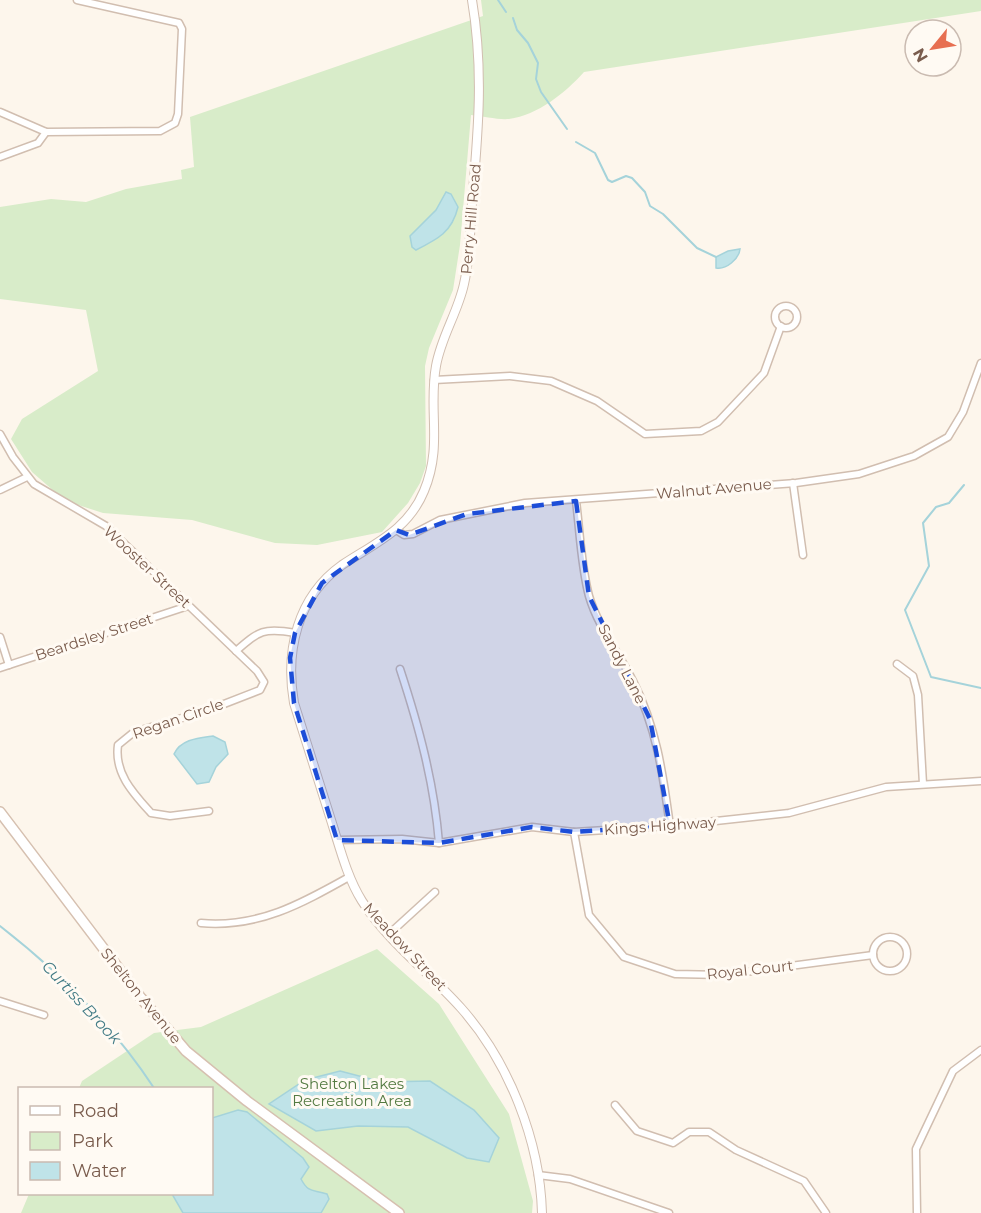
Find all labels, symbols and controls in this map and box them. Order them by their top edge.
north arrow [903,18,963,78]
text: N [909,45,932,66]
street label: Perry Hill Road [456,163,485,275]
street label: Walnut Avenue [656,474,772,503]
street label: Wooster Street [100,521,195,612]
street label: Beardsley Street [33,609,155,665]
street label: Sandy Lane [594,621,651,707]
street label: Regan Circle [130,694,226,743]
street label: Kings Highway [603,812,718,839]
street label: Meadow Street [360,899,451,995]
street label: Shelton Avenue [97,944,186,1048]
street label: Royal Court [706,956,794,983]
water label: Curtiss Brook [38,957,126,1049]
park label: Shelton Lakes Recreation Area [292,1074,412,1110]
legend [18,1087,213,1195]
text: Road [72,1100,119,1122]
text: Park [72,1130,113,1152]
text: Water [72,1160,127,1182]

